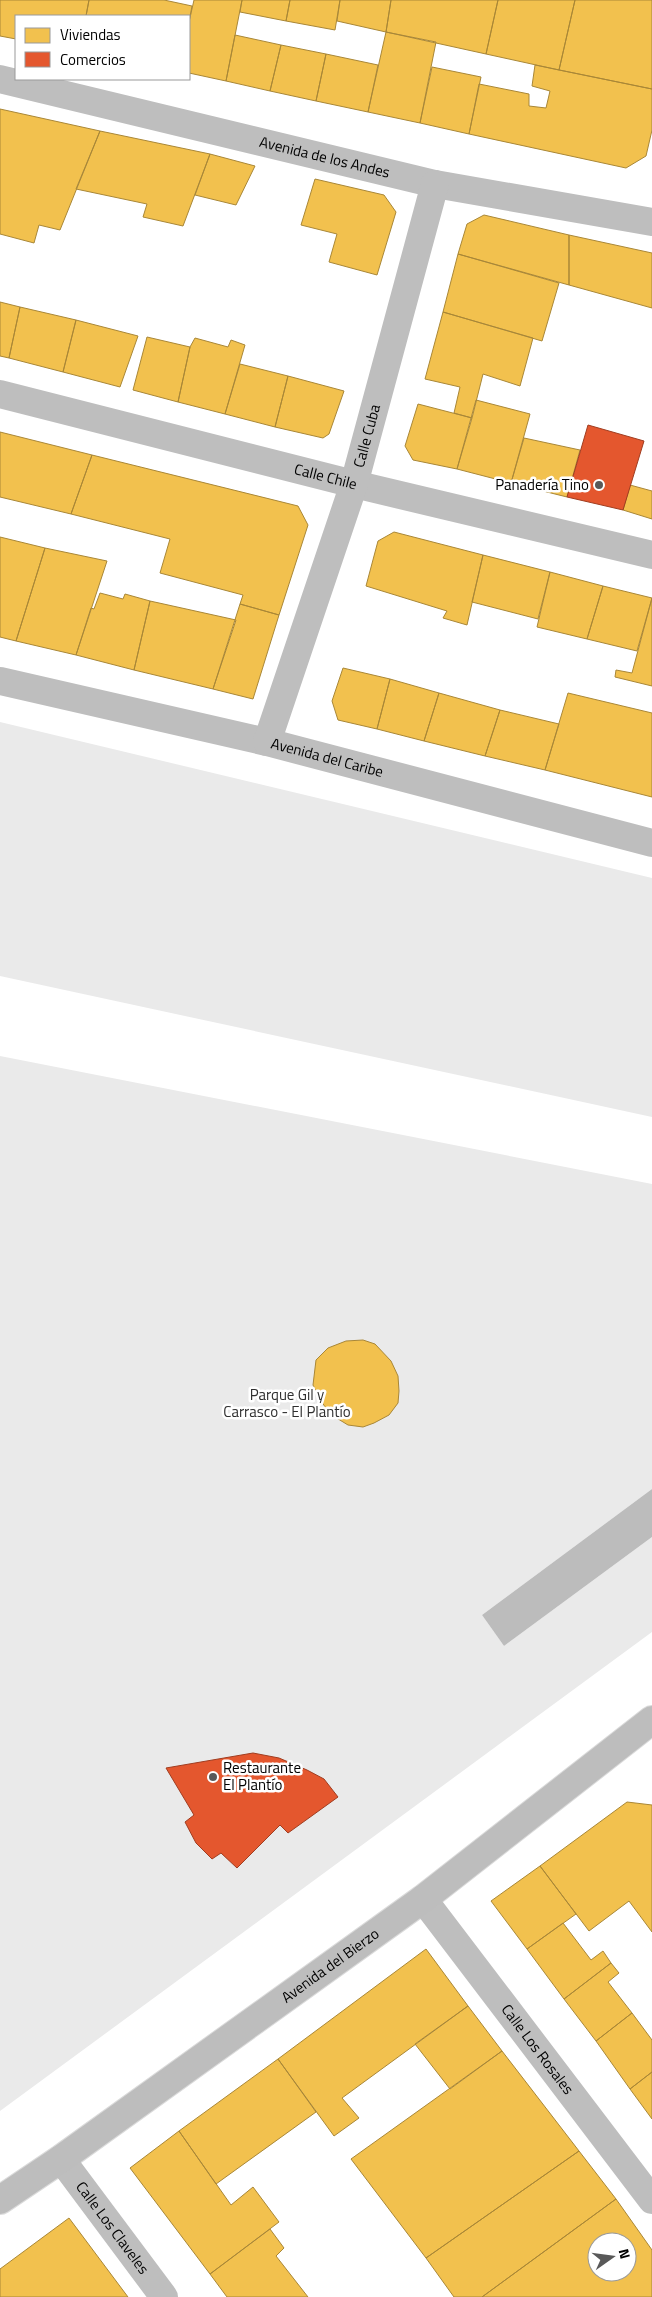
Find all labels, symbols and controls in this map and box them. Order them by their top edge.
legend [15,15,190,80]
text: Viviendas [60,23,121,46]
text: Comercios [60,48,126,71]
street label: Avenida de los Andes [257,130,392,184]
street label: Calle Cuba [347,401,386,470]
street label: Calle Chile [292,457,360,495]
place label: Panadería Tino [495,473,589,496]
marker: Panadería Tino [593,479,605,491]
street label: Avenida del Caribe [268,732,386,783]
park label: Parque Gil y Carrasco - El Plantío [223,1383,351,1423]
place label: Restaurante El Plantío [223,1756,301,1796]
marker: Restaurante El Plantío [207,1771,219,1783]
street label: Avenida del Bierzo [276,1922,384,2008]
street label: Calle Los Rosales [496,1999,580,2099]
street label: Calle Los Claveles [71,2176,155,2279]
north arrow [587,2232,637,2282]
text: N [614,2246,636,2261]

